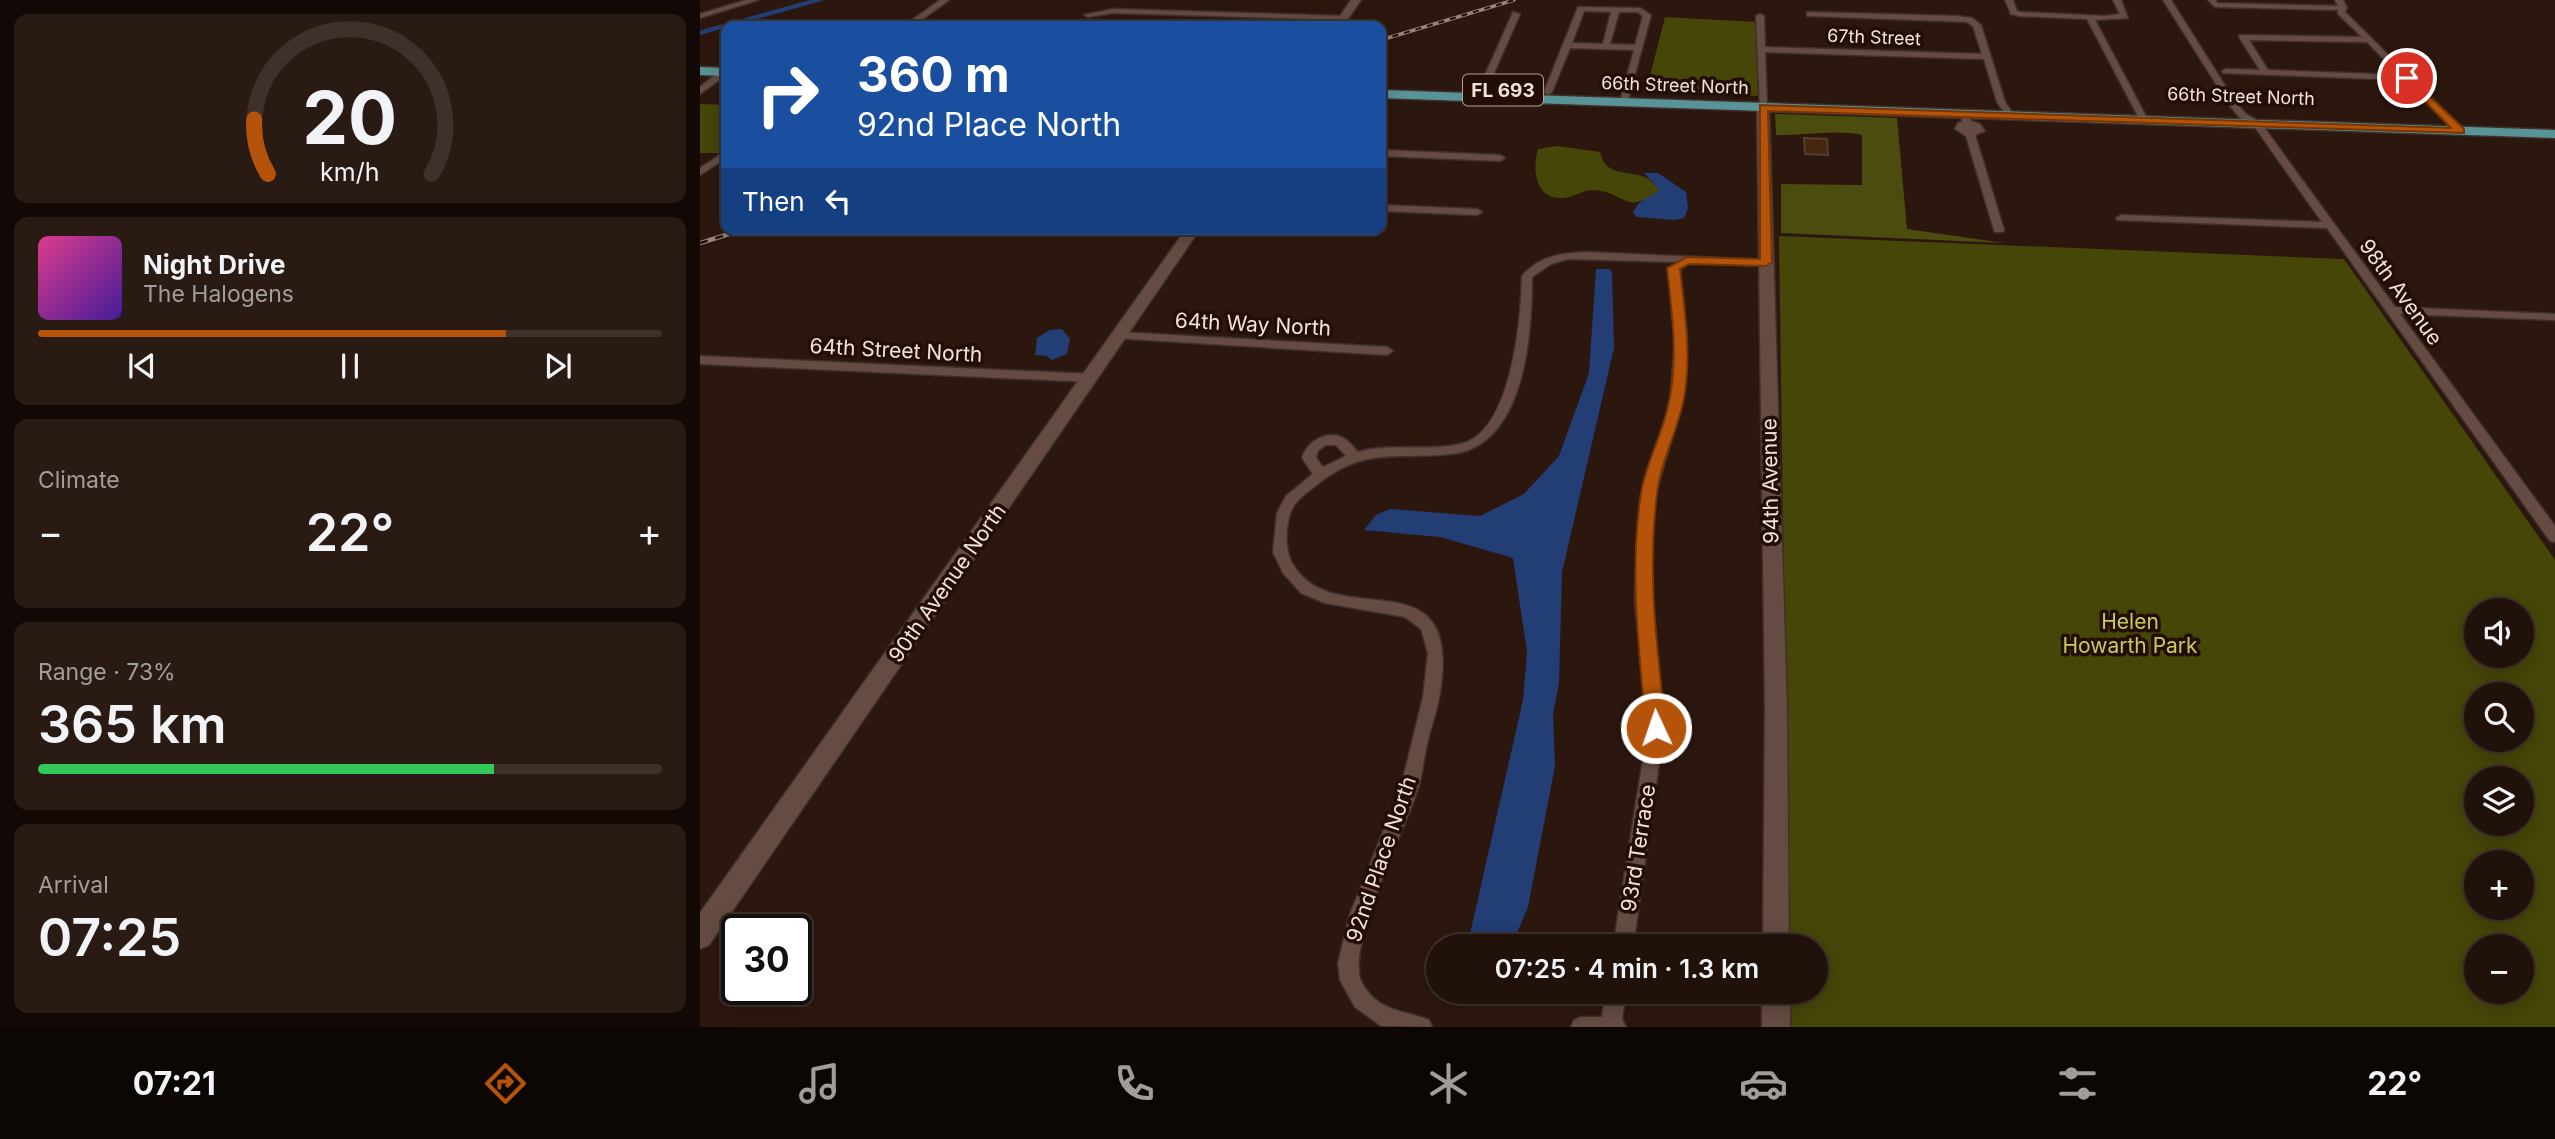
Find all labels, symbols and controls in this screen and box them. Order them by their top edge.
street label: 67th Street [1827,25,1921,49]
text: 360 m [857,45,1010,104]
pin [2377,48,2437,108]
icon: right [742,49,833,140]
icon: arrive [2388,59,2426,97]
street label: 66th Street North [1601,72,1749,98]
text: 20 [303,74,397,163]
road number: FL 693 [1463,74,1543,106]
street label: 66th Street North [2167,83,2315,109]
text: 92nd Place North [857,105,1121,144]
text: km/h [320,157,380,187]
icon: left [819,182,857,220]
text: Then [742,186,805,217]
street label: 98th Avenue [2354,234,2448,350]
text: Night Drive [143,249,285,280]
text: The Halogens [143,280,294,308]
street label: 64th Way North [1174,307,1332,341]
street label: 64th Street North [809,333,983,367]
icon: previous [123,347,161,385]
icon: pause [331,347,369,385]
icon: next [539,347,577,385]
street label: 94th Avenue [1756,418,1784,544]
text: Climate [38,466,120,494]
street label: 90th Avenue North [883,499,1011,667]
text: 22° [306,501,394,564]
text: − [38,509,63,555]
text: + [637,509,662,555]
map controls [2464,598,2534,1004]
button: sound [2464,598,2534,668]
park label: Helen Howarth Park [2062,609,2198,658]
text: Range · 73% [38,658,176,686]
button: search [2464,682,2534,752]
position arrow [1619,691,1693,765]
text: 365 km [38,693,227,756]
button: layers [2464,766,2534,836]
street label: 92nd Place North [1341,773,1421,945]
street label: 93rd Terrace [1616,783,1660,913]
button: + [2464,850,2534,920]
text: Arrival [38,871,109,899]
text: 07:25 [38,906,181,969]
speed limit sign: 30 [721,914,812,1005]
button: − [2464,934,2534,1004]
text: 07:25 · 4 min · 1.3 km [1495,953,1759,984]
icon: directions [481,1059,530,1108]
icon: music [795,1059,844,1108]
icon: phone [1110,1059,1159,1108]
icon: climate [1424,1059,1473,1108]
icon: car [1739,1059,1788,1108]
icon: filters [2053,1059,2102,1108]
text: 07:21 [133,1064,216,1103]
text: 22° [2367,1064,2422,1103]

